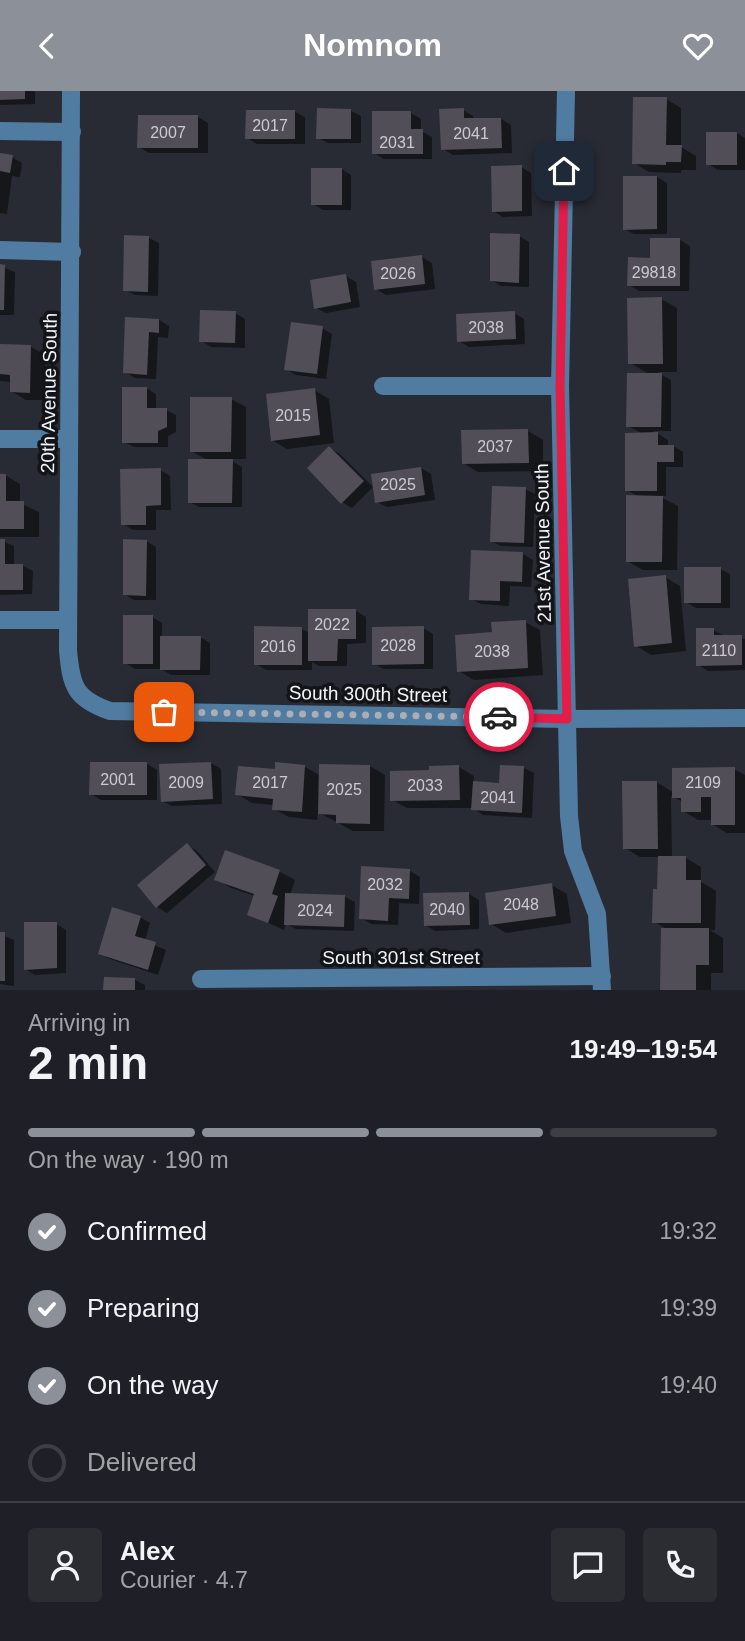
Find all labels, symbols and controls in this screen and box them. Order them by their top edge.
icon: back [28,27,66,65]
text: Nomnom [303,27,442,63]
icon: heart [679,27,717,65]
house number: 2017 [252,117,288,134]
house number: 2007 [150,124,186,141]
house number: 2041 [453,125,489,142]
house number: 2031 [379,134,415,151]
pin [534,141,594,201]
icon: home [545,152,583,190]
house number: 29818 [632,264,676,281]
house number: 2026 [380,265,416,282]
street label: 20th Avenue South [37,313,61,473]
house number: 2038 [468,319,504,336]
house number: 2015 [275,407,311,424]
house number: 2037 [477,438,513,455]
street label: 21st Avenue South [531,463,555,623]
house number: 2025 [380,476,416,493]
house number: 2022 [314,616,350,633]
house number: 2028 [380,637,416,654]
house number: 2016 [260,638,296,655]
house number: 2110 [702,642,736,659]
house number: 2038 [474,643,510,660]
pin [134,682,194,742]
street label: South 300th Street [289,682,448,706]
courier [464,682,534,752]
icon: bag [145,693,183,731]
icon: car [480,698,518,736]
house number: 2001 [100,771,136,788]
house number: 2009 [168,774,204,791]
house number: 2017 [252,774,288,791]
house number: 2109 [685,774,721,791]
house number: 2033 [407,777,443,794]
house number: 2025 [326,781,362,798]
house number: 2041 [480,789,516,806]
house number: 2032 [367,876,403,893]
house number: 2048 [503,896,539,913]
house number: 2040 [429,901,465,918]
house number: 2024 [297,902,333,919]
street label: South 301st Street [322,947,480,968]
text: Arriving in [28,1010,130,1036]
text: 19:49–19:54 [570,1034,717,1064]
text: 2 min [28,1037,148,1089]
text: On the way · 190 m [28,1147,229,1173]
icon: check [28,1213,66,1251]
text: Confirmed [87,1216,207,1246]
text: 19:32 [659,1218,717,1244]
icon: check [28,1290,66,1328]
text: Preparing [87,1293,200,1323]
text: 19:39 [659,1295,717,1321]
icon: check [28,1367,66,1405]
text: On the way [87,1370,219,1400]
text: 19:40 [659,1372,717,1398]
text: Delivered [87,1447,197,1477]
button: person [28,1528,102,1602]
button: chat [551,1528,625,1602]
button: phone [643,1528,717,1602]
text: Alex [120,1536,175,1566]
text: Courier · 4.7 [120,1567,248,1593]

